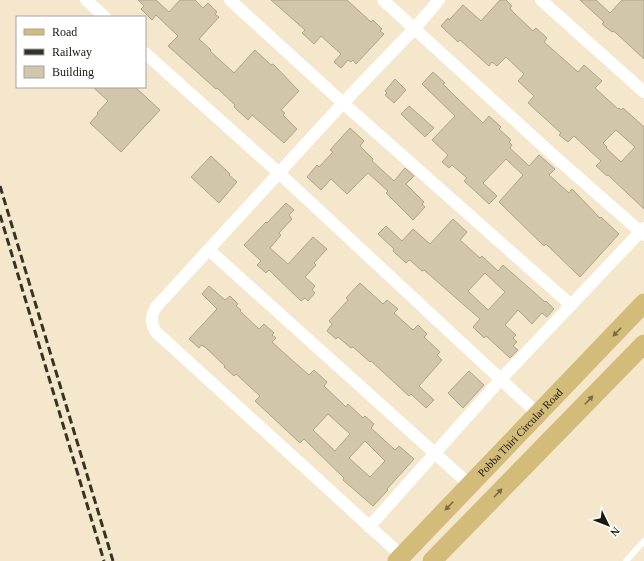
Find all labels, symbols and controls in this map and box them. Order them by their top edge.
legend [16,16,146,88]
text: Road [52,25,77,39]
text: Railway [52,45,92,59]
text: Building [52,65,94,79]
one-way arrow [612,327,622,337]
street label: Pobba Thiri Circular Road [475,386,565,479]
one-way arrow [584,395,594,405]
one-way arrow [493,488,503,498]
one-way arrow [445,501,454,511]
north arrow [588,505,628,545]
text: N [608,525,622,539]

